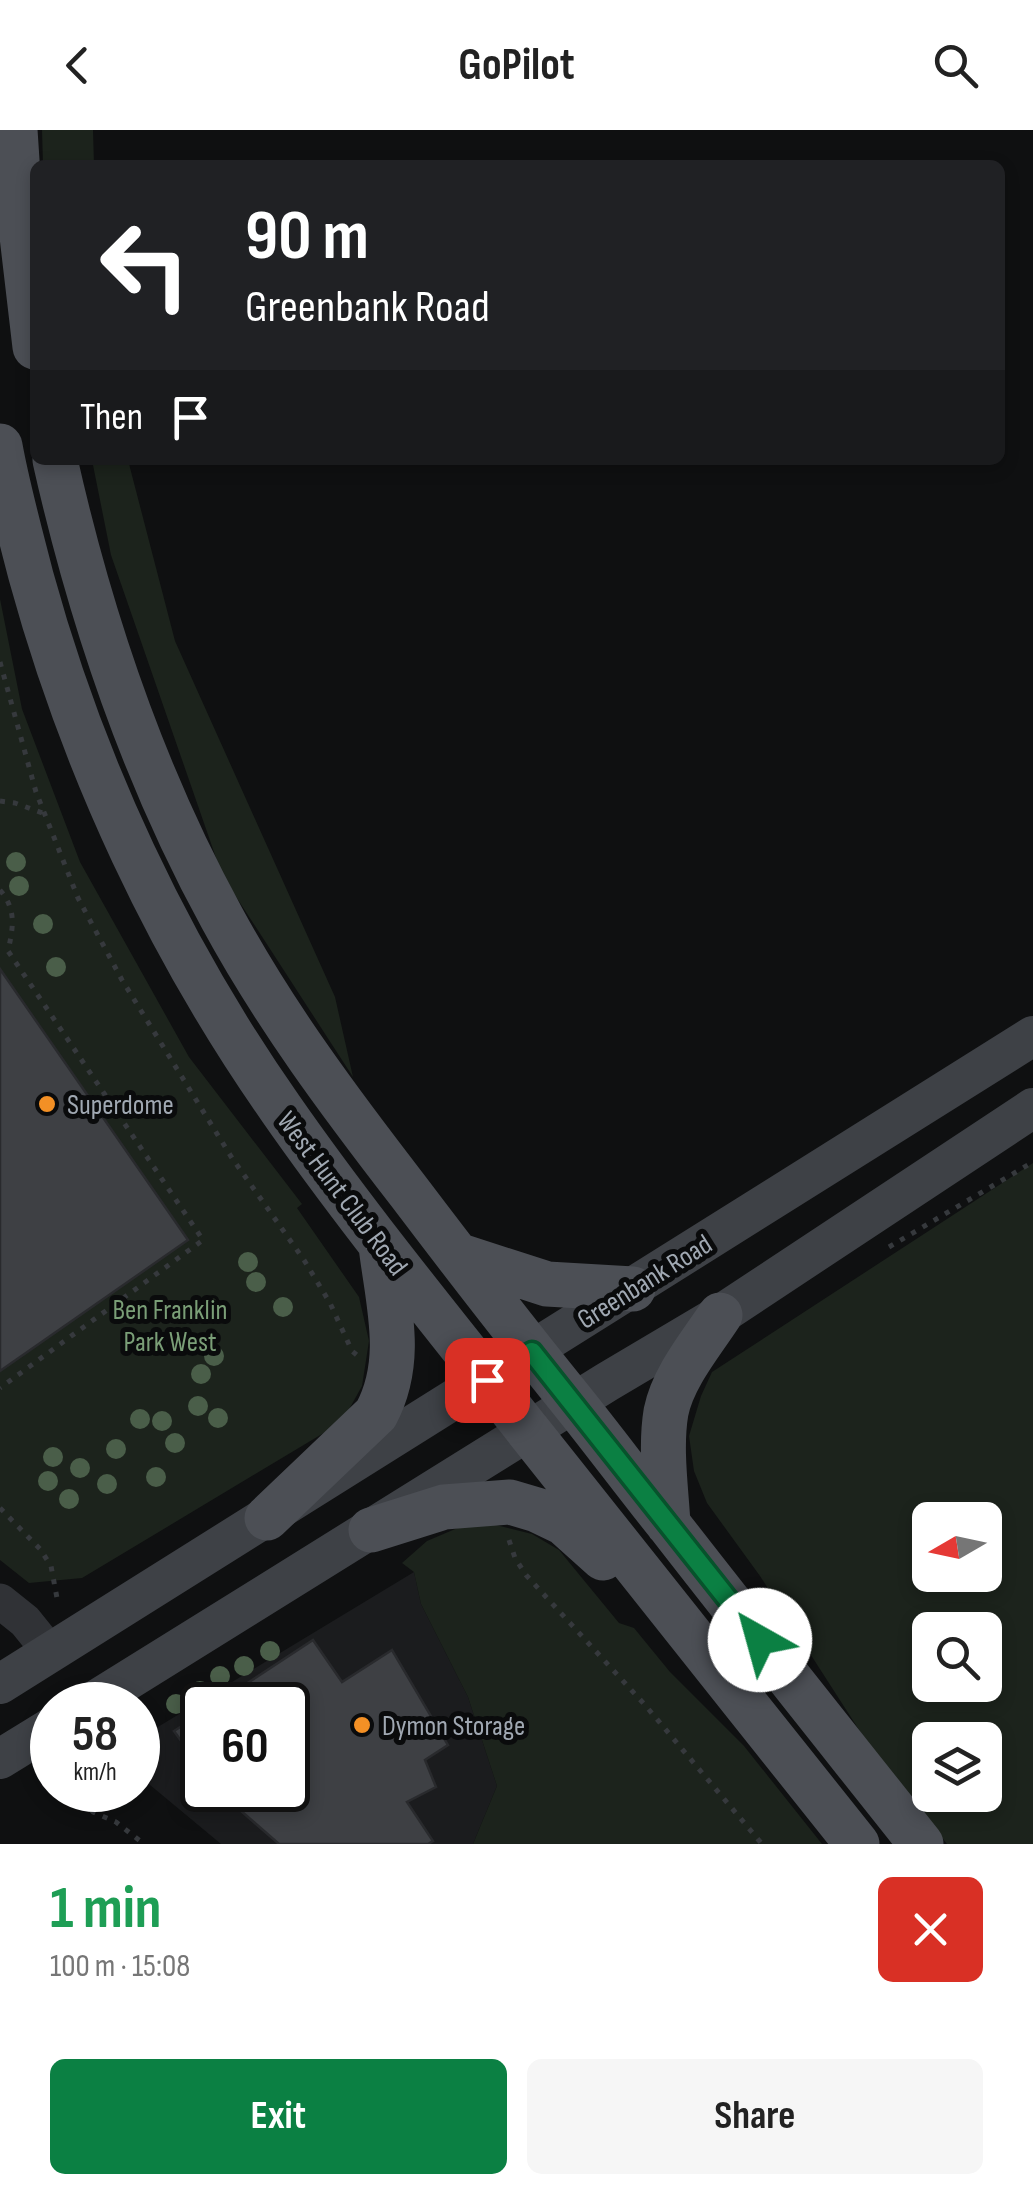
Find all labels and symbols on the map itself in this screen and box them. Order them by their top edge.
place label: Superdome [67,1089,174,1122]
marker: Superdome [36,1093,58,1115]
street label: West Hunt Club Road [270,1106,414,1282]
street label: Greenbank Road [571,1228,718,1337]
park label: Ben Franklin Park West [113,1294,227,1359]
pin [445,1338,530,1423]
north arrow [912,1502,1002,1592]
position arrow [708,1588,812,1692]
speed limit sign: 60 [180,1682,310,1812]
place label: Dymon Storage [382,1710,525,1743]
marker: Dymon Storage [351,1714,373,1736]

